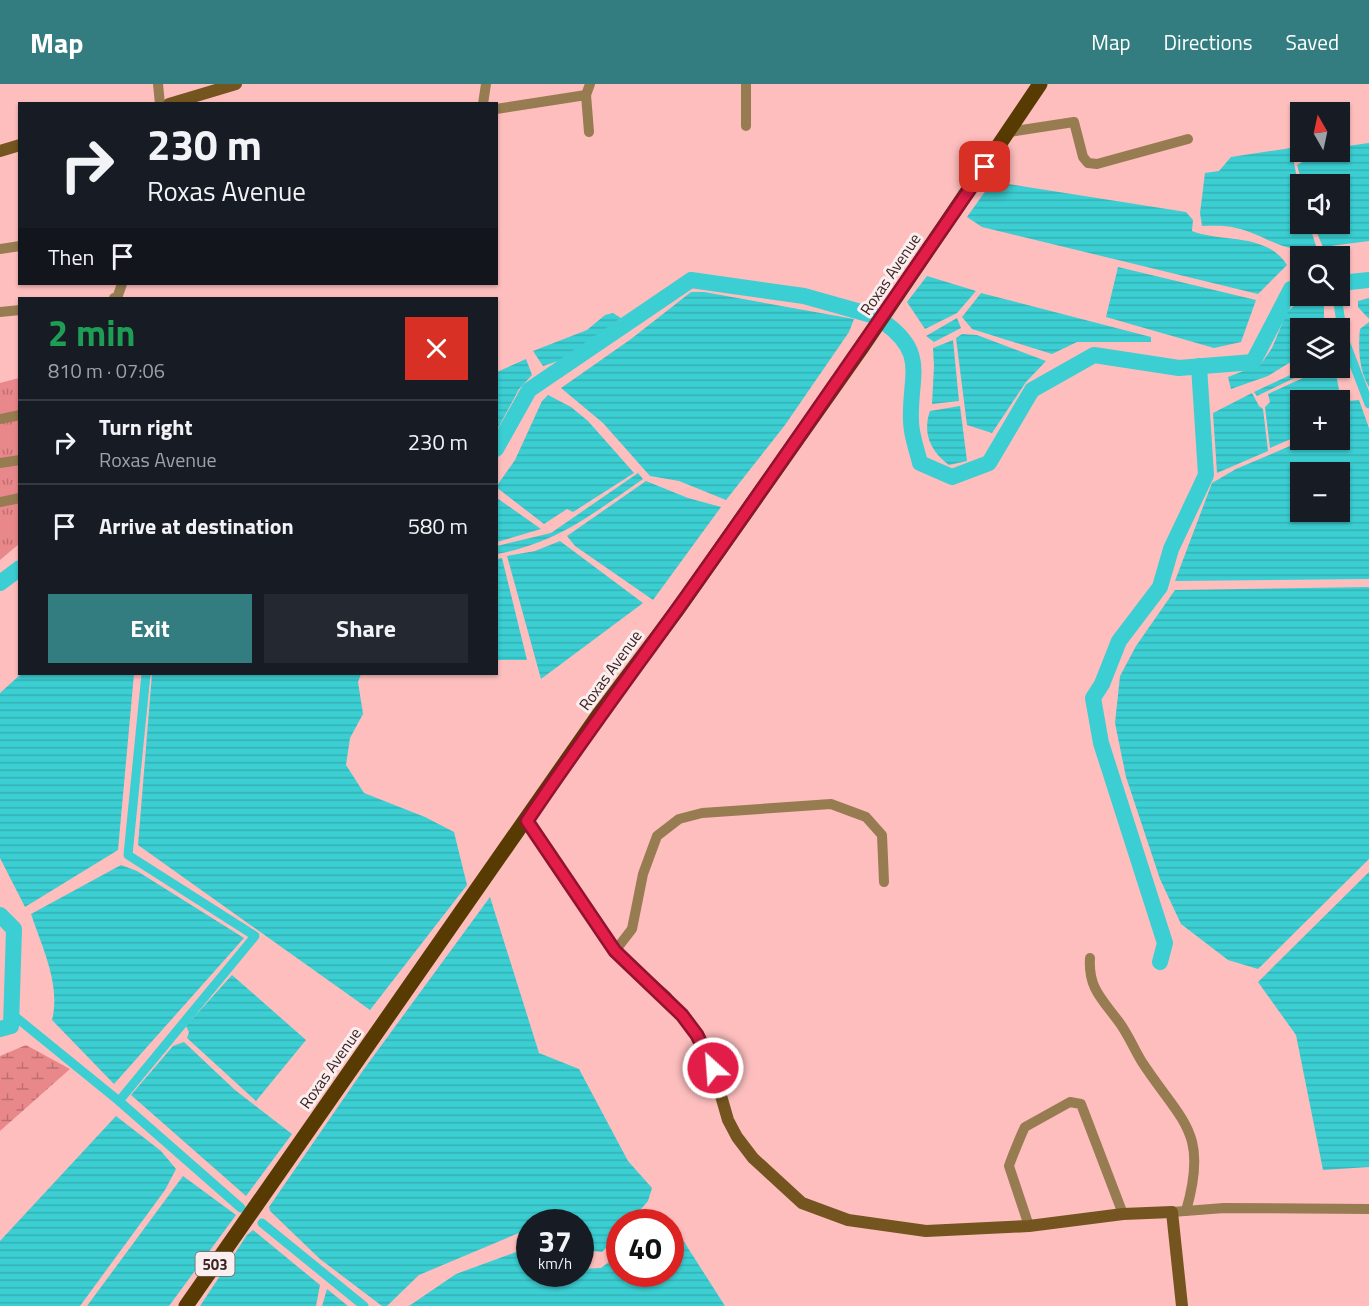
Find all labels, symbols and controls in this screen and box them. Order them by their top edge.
text: Map [30,21,84,64]
text: Map [1091,26,1131,58]
text: Directions [1164,26,1253,58]
text: Saved [1286,26,1339,58]
north arrow [1290,102,1350,162]
map controls [1290,102,1350,522]
text: 230 m [147,112,262,176]
icon: right [48,126,126,204]
pin [959,141,1010,192]
icon: arrive [968,150,1001,183]
text: Roxas Avenue [147,170,306,211]
button: sound [1290,174,1350,234]
street label: Roxas Avenue [854,228,926,320]
text: Then [48,240,94,274]
icon: arrive [106,240,139,273]
button: search [1290,246,1350,306]
text: 2 min [48,305,135,360]
button: close [405,317,468,380]
button: layers [1290,318,1350,378]
text: 810 m · 07:06 [48,355,165,386]
button: + [1290,390,1350,450]
text: Turn right [99,410,193,444]
text: 230 m [408,425,468,459]
icon: right [48,426,81,459]
text: Roxas Avenue [99,444,217,475]
button: − [1290,462,1350,522]
text: Arrive at destination [99,509,294,543]
text: 580 m [408,509,468,543]
icon: arrive [48,510,81,543]
button: Exit [48,594,252,663]
button: Share [264,594,468,663]
street label: Roxas Avenue [573,625,647,715]
street label: Roxas Avenue [293,1023,367,1113]
position arrow [681,1036,745,1100]
speed limit sign: 40 [606,1209,684,1287]
text: 37 [538,1218,572,1264]
road number: 503 [196,1252,234,1276]
text: km/h [538,1252,572,1275]

